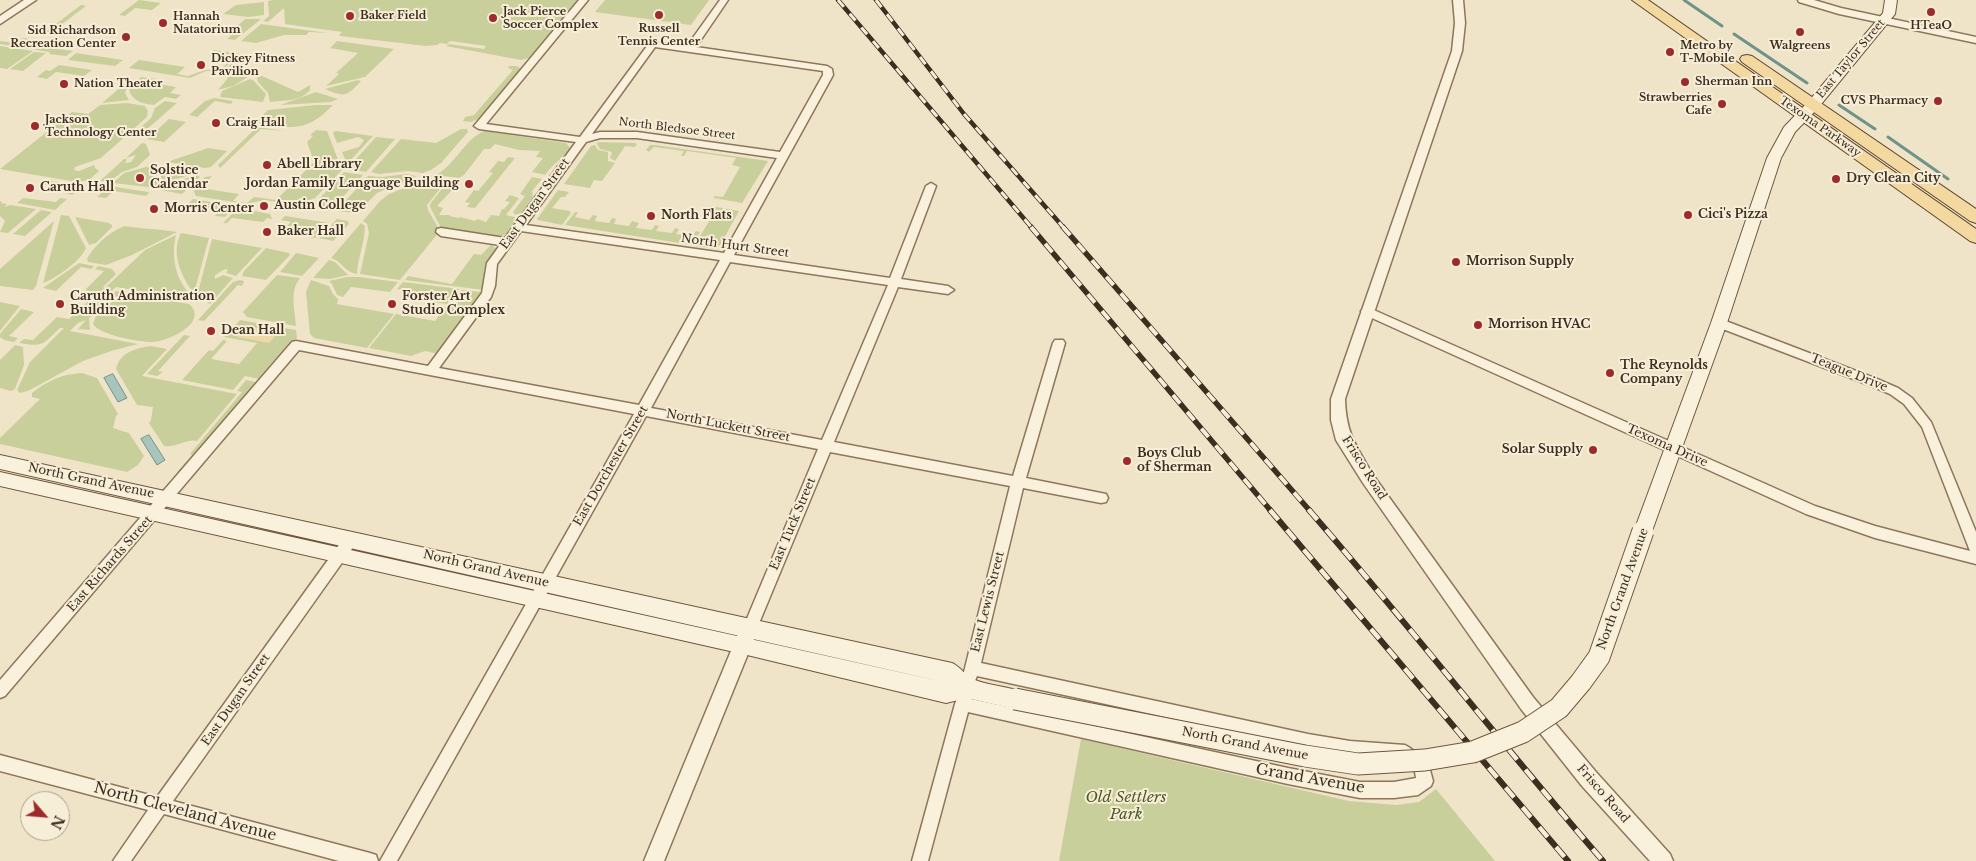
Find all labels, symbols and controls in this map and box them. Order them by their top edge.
place label: Jack Pierce Soccer Complex [503,5,598,31]
marker: HTeaO [1925,6,1937,18]
place label: Baker Field [360,9,426,23]
marker: Russell Tennis Center [653,9,665,21]
place label: Hannah Natatorium [173,10,241,36]
marker: Baker Field [344,10,356,22]
marker: Jack Pierce Soccer Complex [487,12,499,24]
marker: Hannah Natatorium [157,17,169,29]
street label: East Taylor Street [1814,17,1888,101]
place label: HTeaO [1910,19,1952,33]
place label: Russell Tennis Center [618,22,700,48]
place label: Sid Richardson Recreation Center [10,24,116,50]
marker: Walgreens [1794,26,1806,38]
marker: Sid Richardson Recreation Center [120,31,132,43]
place label: Metro by T-Mobile [1680,39,1735,65]
place label: Walgreens [1770,39,1830,53]
marker: Metro by T-Mobile [1664,46,1676,58]
place label: Dickey Fitness Pavilion [211,52,295,78]
marker: Dickey Fitness Pavilion [195,59,207,71]
place label: Sherman Inn [1695,75,1772,89]
marker: Sherman Inn [1679,76,1691,88]
place label: Nation Theater [74,77,162,91]
marker: Nation Theater [58,78,70,90]
place label: Strawberries Cafe [1639,91,1712,117]
street label: Texoma Parkway [1777,94,1863,160]
place label: CVS Pharmacy [1841,94,1928,108]
marker: CVS Pharmacy [1932,95,1944,107]
marker: Strawberries Cafe [1716,98,1728,110]
place label: Jackson Technology Center [45,113,156,139]
street label: North Bledsoe Street [618,115,736,143]
place label: Craig Hall [226,116,285,130]
marker: Craig Hall [210,117,222,129]
marker: Jackson Technology Center [29,120,41,132]
street label: East Dugan Street [497,156,573,252]
place label: Abell Library [277,158,362,172]
marker: Abell Library [261,159,273,171]
place label: Solstice Calendar [150,164,208,192]
marker: Solstice Calendar [134,172,146,184]
place label: Dry Clean City [1846,172,1940,186]
marker: Dry Clean City [1830,173,1842,185]
place label: Jordan Family Language Building [246,177,459,191]
marker: Jordan Family Language Building [463,178,475,190]
place label: Caruth Hall [40,181,114,195]
marker: Caruth Hall [24,182,36,194]
place label: Austin College [274,199,366,213]
marker: Austin College [258,200,270,212]
place label: Morris Center [164,202,254,216]
marker: Morris Center [148,203,160,215]
place label: Cici's Pizza [1698,208,1768,222]
place label: North Flats [661,209,732,223]
marker: Cici's Pizza [1682,209,1694,221]
marker: North Flats [645,210,657,222]
place label: Baker Hall [277,225,344,239]
marker: Baker Hall [261,226,273,238]
street label: North Hurt Street [680,231,790,261]
place label: Morrison Supply [1466,255,1574,269]
marker: Morrison Supply [1450,256,1462,268]
place label: Caruth Administration Building [70,290,215,318]
place label: Forster Art Studio Complex [402,290,505,318]
marker: Caruth Administration Building [54,298,66,310]
marker: Forster Art Studio Complex [386,298,398,310]
place label: Morrison HVAC [1488,318,1590,332]
marker: Morrison HVAC [1472,319,1484,331]
place label: Dean Hall [221,324,285,338]
marker: Dean Hall [205,325,217,337]
street label: Teague Drive [1808,351,1890,395]
place label: The Reynolds Company [1620,359,1708,387]
marker: The Reynolds Company [1604,367,1616,379]
street label: East Dorchester Street [571,403,651,529]
street label: North Luckett Street [665,407,791,445]
street label: Texoma Drive [1624,422,1710,470]
street label: Frisco Road [1339,433,1389,503]
place label: Solar Supply [1502,443,1583,457]
marker: Solar Supply [1587,444,1599,456]
place label: Boys Club of Sherman [1137,447,1212,475]
marker: Boys Club of Sherman [1121,455,1133,467]
street label: North Grand Avenue [27,461,155,501]
street label: East Tuck Street [767,476,819,572]
street label: East Richards Street [64,513,156,615]
street label: North Grand Avenue [1594,526,1652,652]
street label: North Grand Avenue [422,548,550,590]
street label: East Lewis Street [968,550,1008,654]
street label: East Dugan Street [199,651,273,749]
street label: North Grand Avenue [1181,725,1309,763]
street label: Grand Avenue [1254,761,1366,797]
street label: Frisco Road [1574,762,1632,826]
street label: North Cleveland Avenue [92,779,278,845]
park label: Old Settlers Park [1086,789,1166,824]
north arrow [20,791,70,841]
text: N [46,812,68,832]

